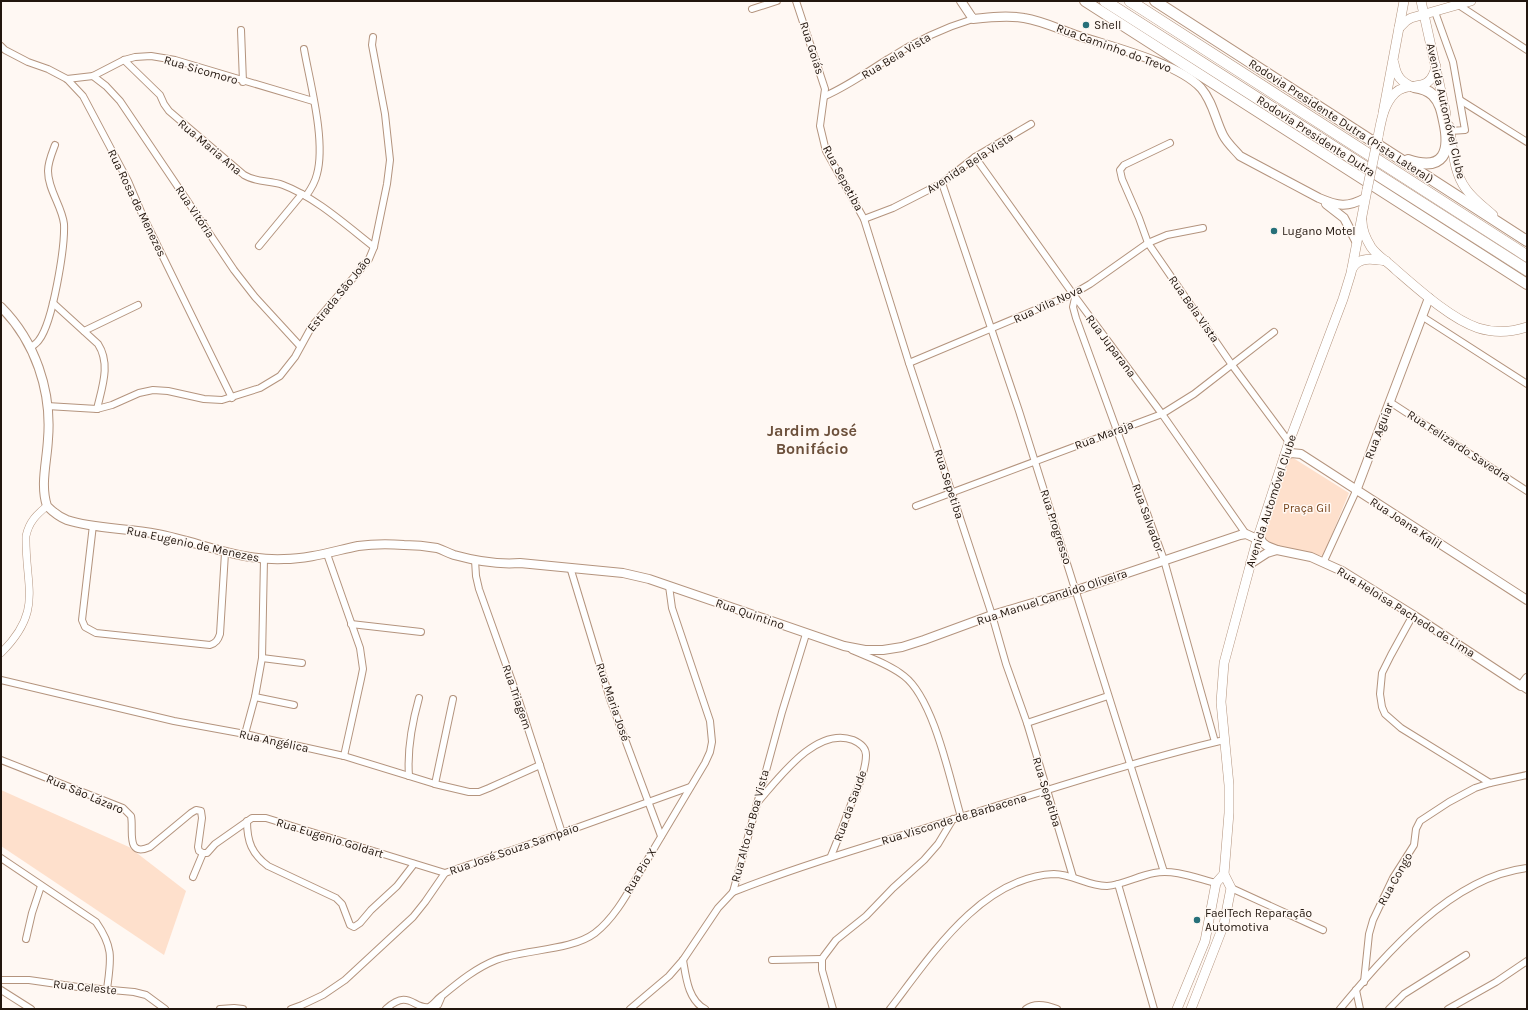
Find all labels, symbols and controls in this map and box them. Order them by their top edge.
place label: Shell [1094,18,1121,32]
street label: Rua Goiás [797,20,827,76]
marker: Shell [1081,20,1091,30]
street label: Rua Caminho do Trevo [1055,21,1173,75]
street label: Rua Bela Vista [859,30,933,82]
street label: Avenida Automóvel Clube [1424,42,1468,180]
street label: Rua Sicomoro [162,53,240,87]
street label: Rodovia Presidente Dutra (Pista Lateral) [1246,56,1436,186]
street label: Rodovia Presidente Dutra [1254,92,1378,180]
street label: Rua Maria Ana [175,116,245,178]
street label: Avenida Bela Vista [924,130,1016,196]
street label: Rua Sepetiba [820,143,866,213]
street label: Rua Rosa de Menezes [105,147,169,259]
street label: Rua Vitória [172,183,218,241]
place label: Lugano Motel [1282,224,1356,238]
marker: Lugano Motel [1269,226,1279,236]
street label: Estrada São João [304,253,374,335]
street label: Rua Bela Vista [1166,273,1222,345]
street label: Rua Vila Nova [1011,282,1085,326]
street label: Rua Juparana [1083,312,1139,380]
street label: Rua Aguiar [1362,400,1396,461]
street label: Rua Felizardo Savedra [1405,407,1513,485]
street label: Rua Maraja [1072,417,1136,453]
district label: Jardim José Bonifácio [767,421,857,458]
street label: Avenida Automóvel Clube [1243,433,1299,569]
street label: Rua Sepetiba [931,447,967,521]
street label: Rua Salvador [1129,482,1167,555]
street label: Rua Progresso [1037,488,1075,566]
street label: Rua Joana Kalil [1367,495,1445,551]
park label: Praça Gil [1283,501,1331,515]
street label: Rua Eugenio de Menezes [125,523,261,565]
street label: Rua Heloisa Pachedo de Lima [1334,564,1478,660]
street label: Rua Manuel Candido Oliveira [975,566,1129,628]
street label: Rua Quintino [714,596,786,632]
street label: Rua Maria José [593,661,633,743]
street label: Rua Triagem [499,663,535,731]
street label: Rua Angélica [238,727,310,755]
street label: Rua Sepetiba [1030,755,1064,829]
street label: Rua Alto da Boa Vista [728,768,772,884]
street label: Rua da Saude [831,768,869,844]
street label: Rua São Lázaro [44,771,126,817]
street label: Rua Visconde de Barbacena [880,790,1028,848]
street label: Rua Eugenio Goldart [275,815,386,861]
street label: Rua José Souza Sampaio [447,820,581,878]
street label: Rua Pio X [621,845,659,897]
street label: Rua Congo [1375,850,1415,908]
place label: FaelTech Reparação Automotiva [1205,906,1312,934]
marker: FaelTech Reparação Automotiva [1192,915,1202,925]
street label: Rua Celeste [52,977,118,997]

